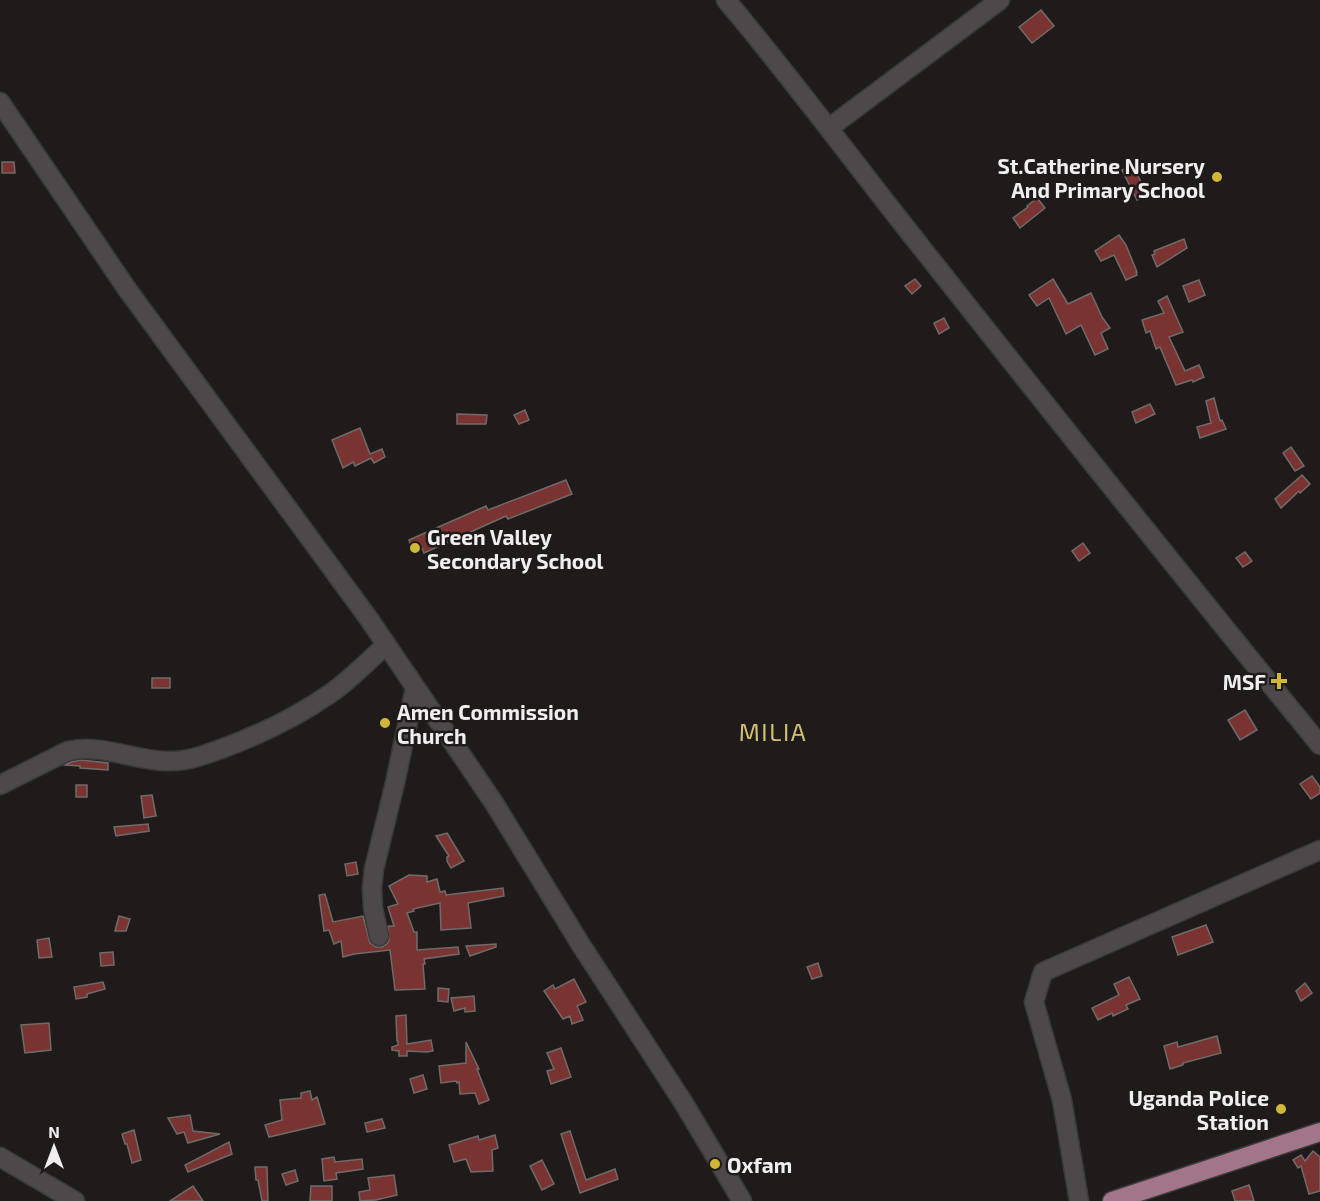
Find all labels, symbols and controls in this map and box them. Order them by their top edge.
place label: St.Catherine Nursery And Primary School [997,153,1205,203]
marker: St.Catherine Nursery And Primary School [1210,170,1224,184]
place label: Green Valley Secondary School [427,524,604,574]
marker: Green Valley Secondary School [408,541,422,555]
place label: MSF [1223,669,1266,694]
marker: MSF [1270,672,1288,690]
place label: Amen Commission Church [397,699,579,748]
marker: Amen Commission Church [378,716,392,730]
district label: MILIA [739,717,807,746]
place label: Uganda Police Station [1129,1085,1269,1134]
marker: Uganda Police Station [1274,1102,1288,1116]
north arrow [24,1117,84,1177]
text: N [48,1122,60,1141]
place label: Oxfam [727,1152,792,1177]
marker: Oxfam [708,1157,722,1171]

